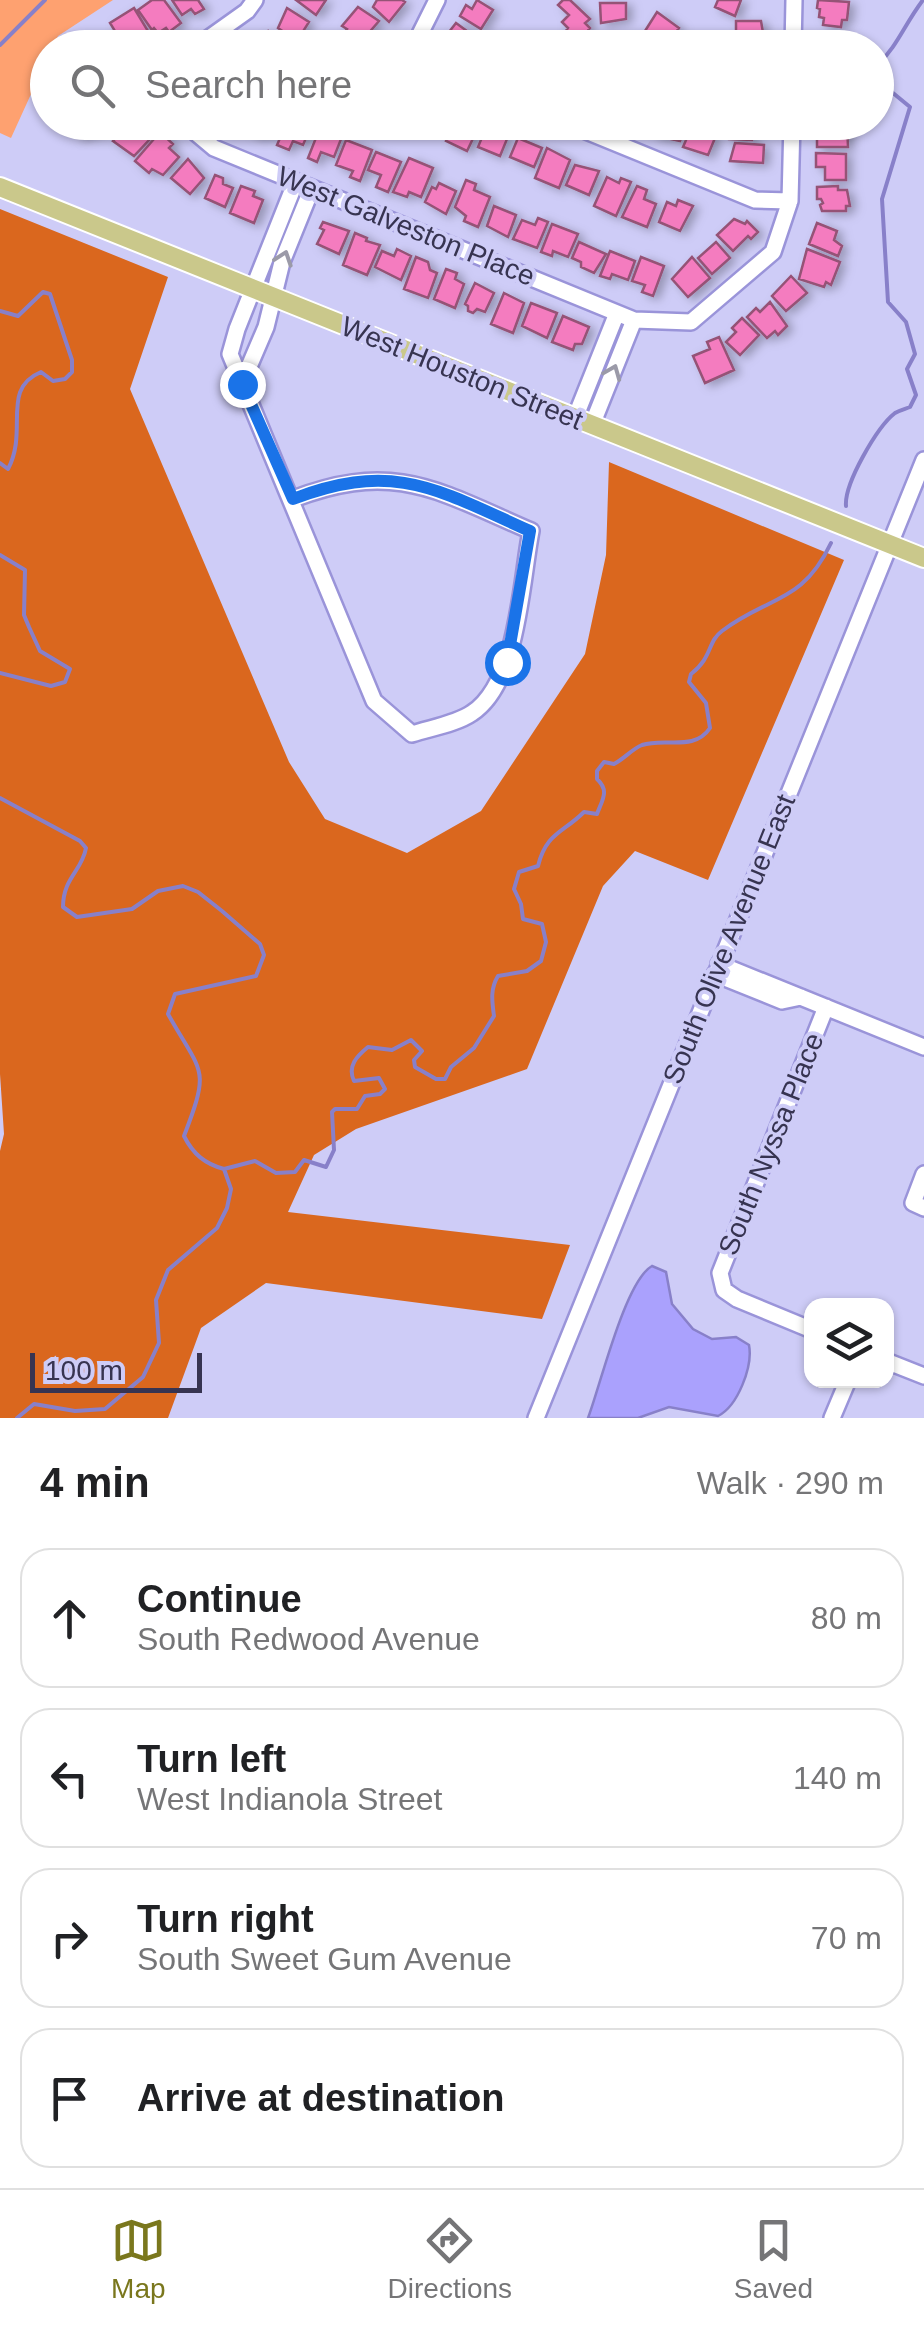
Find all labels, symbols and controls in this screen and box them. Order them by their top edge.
search box [30,30,894,140]
icon: search [65,58,120,113]
text: Search here [145,64,352,106]
street label: West Galveston Place [273,160,539,292]
one-way arrow [273,251,293,268]
street label: West Houston Street [337,310,588,436]
route end [220,362,266,408]
one-way arrow [602,365,622,382]
route start [485,640,531,686]
street label: South Olive Avenue East [657,790,801,1088]
street label: South Nyssa Place [712,1029,830,1259]
map controls [804,1298,894,1388]
button: layers [804,1298,894,1388]
scale bar [30,1348,202,1392]
text: 100 m [45,1355,123,1386]
text: 4 min [40,1459,150,1506]
text: Walk · 290 m [697,1465,884,1501]
text: Continue [137,1578,302,1620]
icon: ahead [42,1591,97,1646]
text: 80 m [811,1600,882,1636]
text: South Redwood Avenue [137,1621,480,1657]
text: Turn left [137,1738,286,1780]
icon: left [42,1751,97,1806]
text: 140 m [793,1760,882,1796]
text: West Indianola Street [137,1781,442,1817]
text: Turn right [137,1898,314,1940]
icon: right [42,1911,97,1966]
text: 70 m [811,1920,882,1956]
text: South Sweet Gum Avenue [137,1941,512,1977]
icon: arrive [42,2071,97,2126]
text: Arrive at destination [137,2077,504,2119]
tab: Map [111,2213,166,2305]
tab: Directions [388,2213,512,2305]
tab: Saved [734,2213,813,2305]

